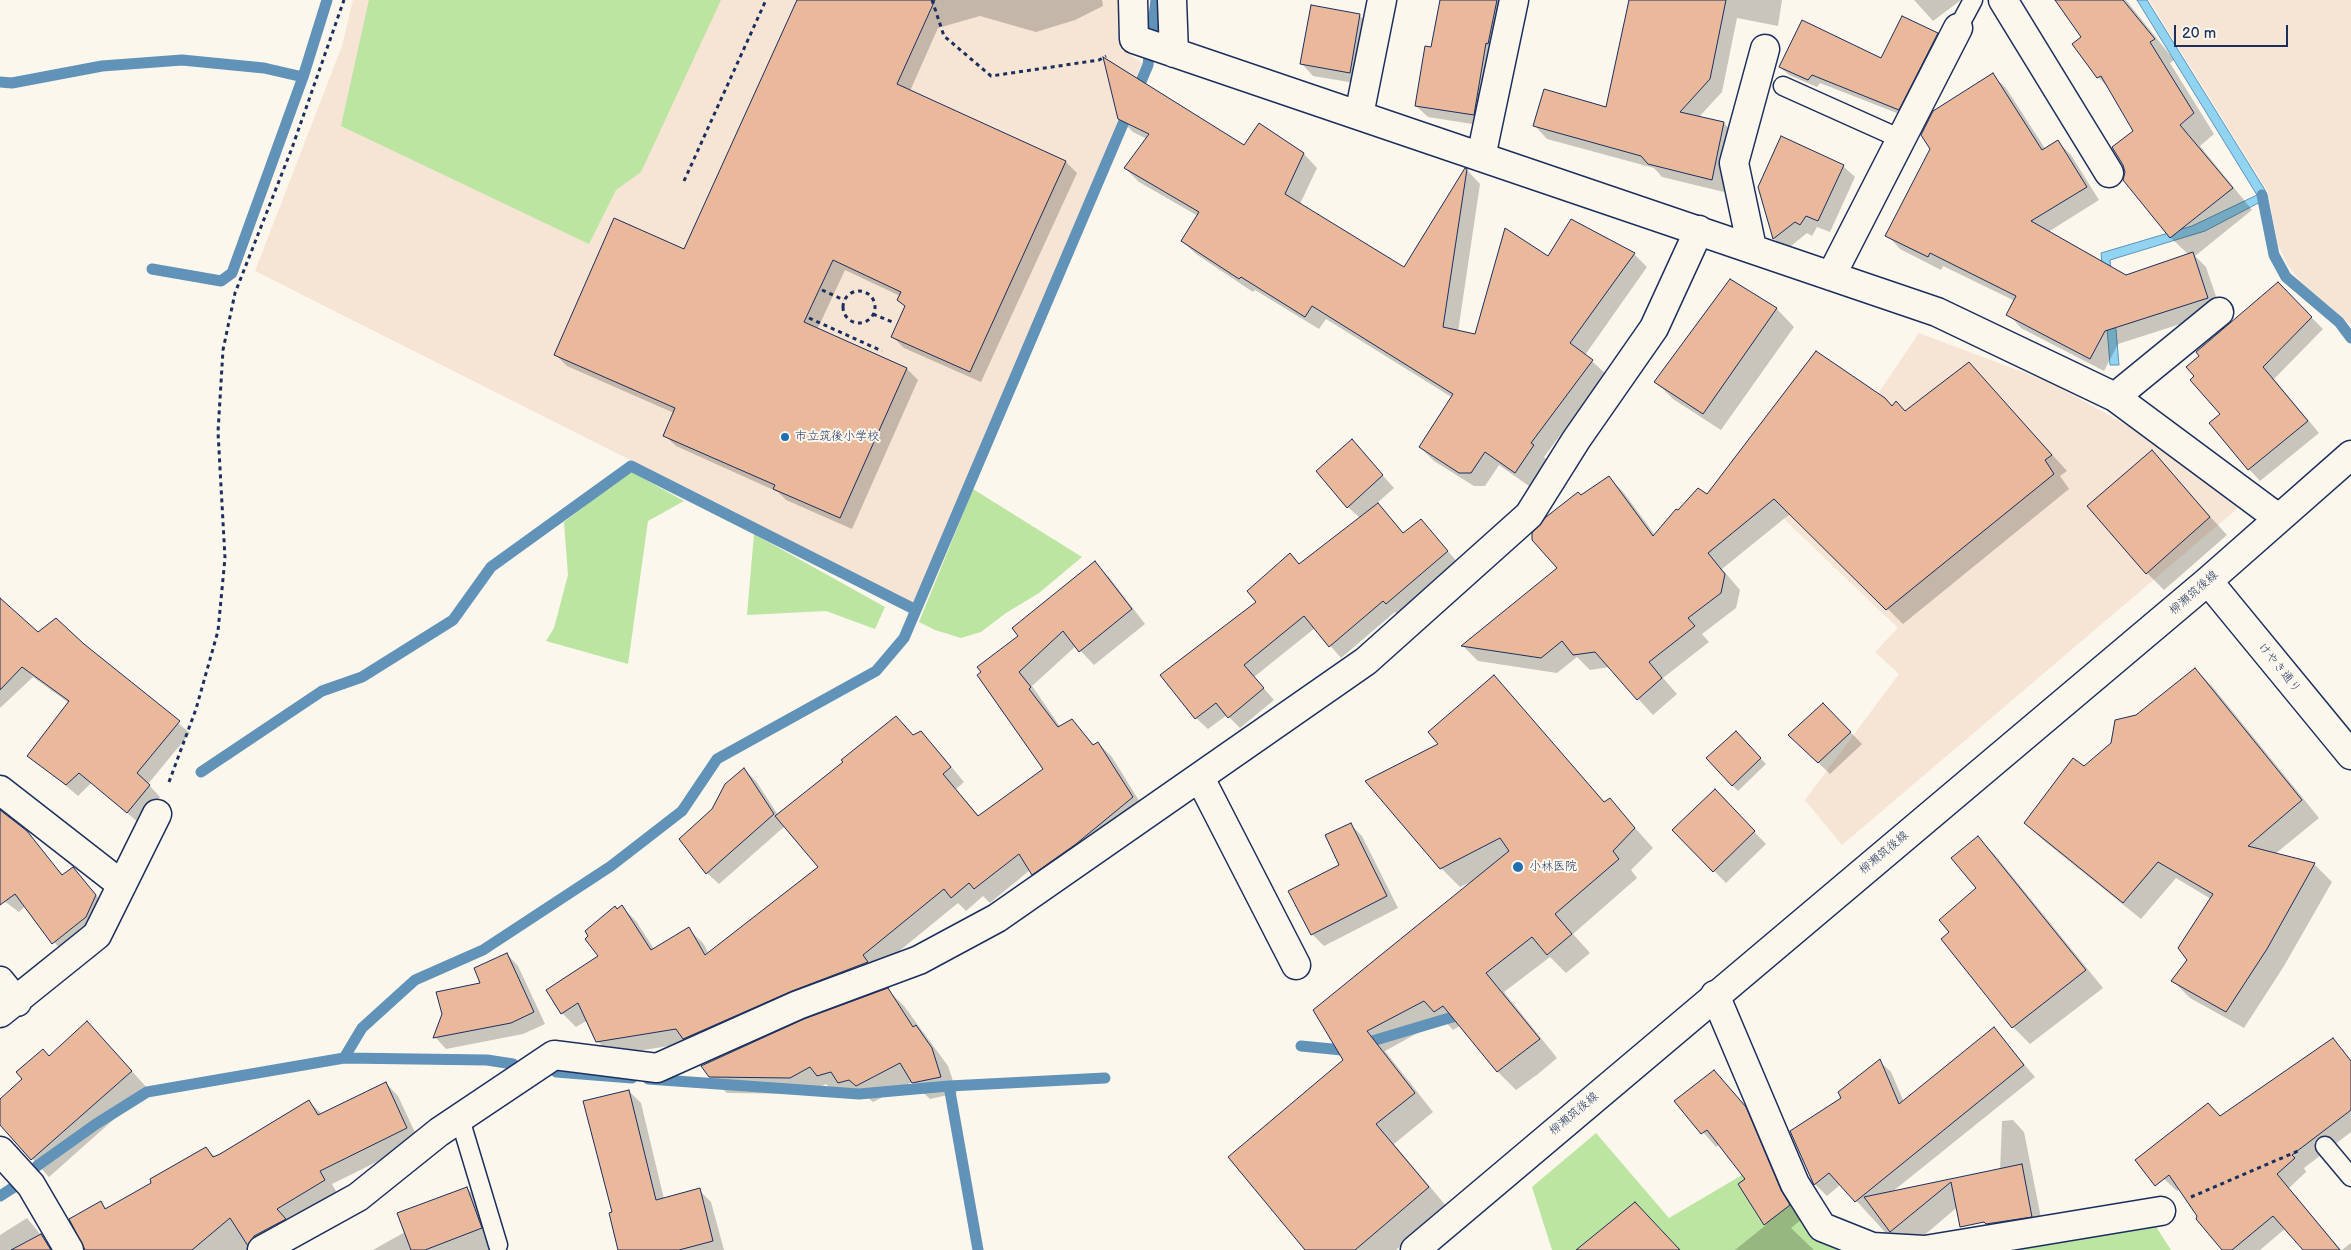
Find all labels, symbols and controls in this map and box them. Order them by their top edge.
scale bar [2176,15,2290,47]
text: 20 m [2182,24,2216,43]
place label: 市立筑後小学校 [795,430,879,444]
marker: 市立筑後小学校 [779,431,791,443]
street label: 柳瀬筑後線 [2167,568,2221,618]
street label: けやき通り [2255,640,2303,696]
street label: 柳瀬筑後線 [1856,828,1912,878]
marker: 小林医院 [1511,860,1525,874]
place label: 小林医院 [1529,860,1577,874]
street label: 柳瀬筑後線 [1546,1089,1602,1139]

